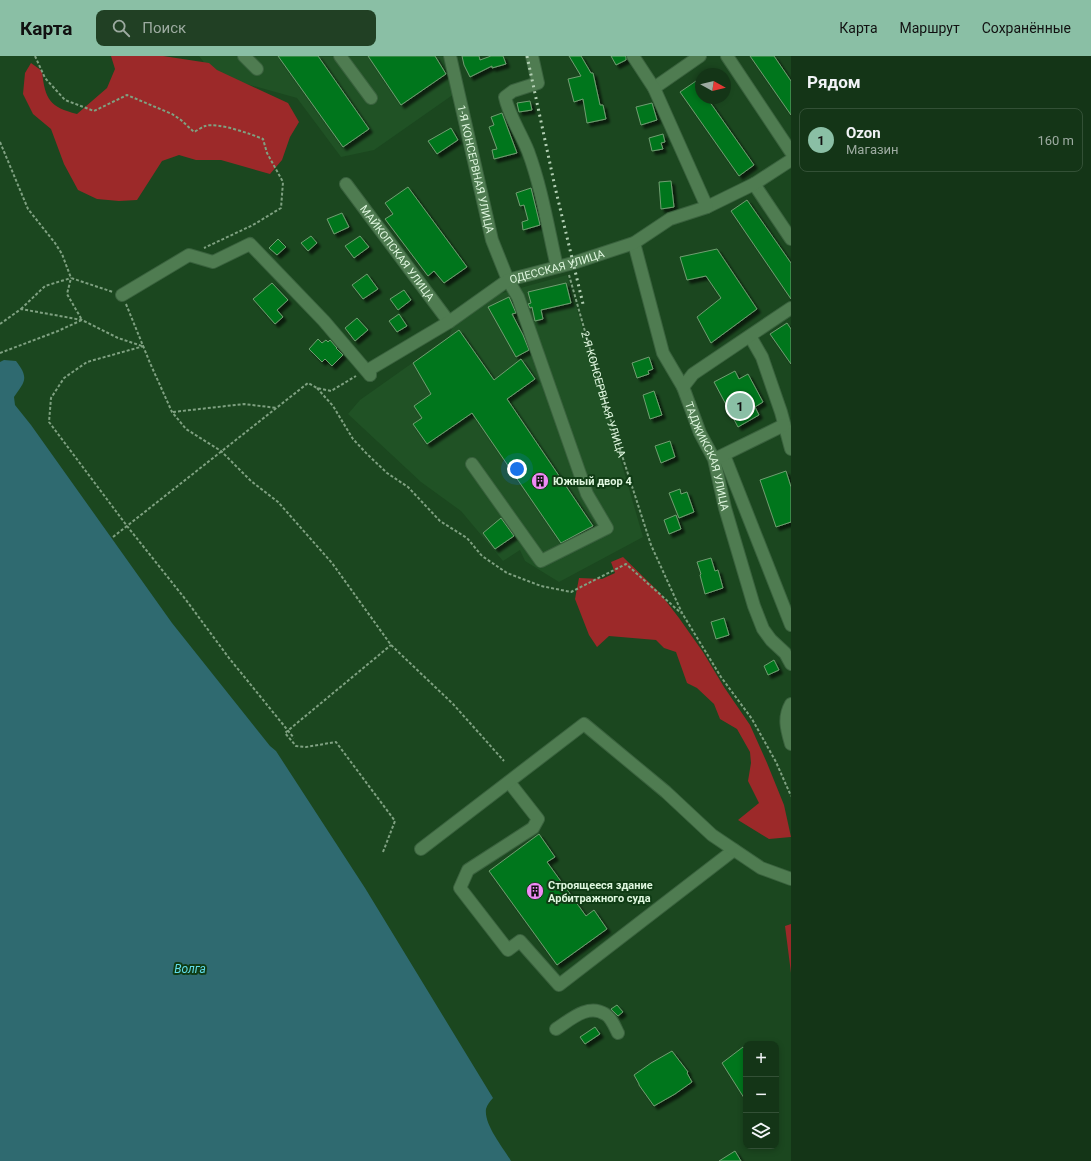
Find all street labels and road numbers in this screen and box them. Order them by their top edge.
street label: 1-Я КОНСЕРВНАЯ УЛИЦА [455,104,497,235]
street label: МАЙКОПСКАЯ УЛИЦА [358,203,438,304]
street label: ОДЕССКАЯ УЛИЦА [508,246,607,286]
street label: 2-Я КОНСЕРВНАЯ УЛИЦА [579,329,629,460]
street label: ТАДЖИКСКАЯ УЛИЦА [683,400,732,513]

